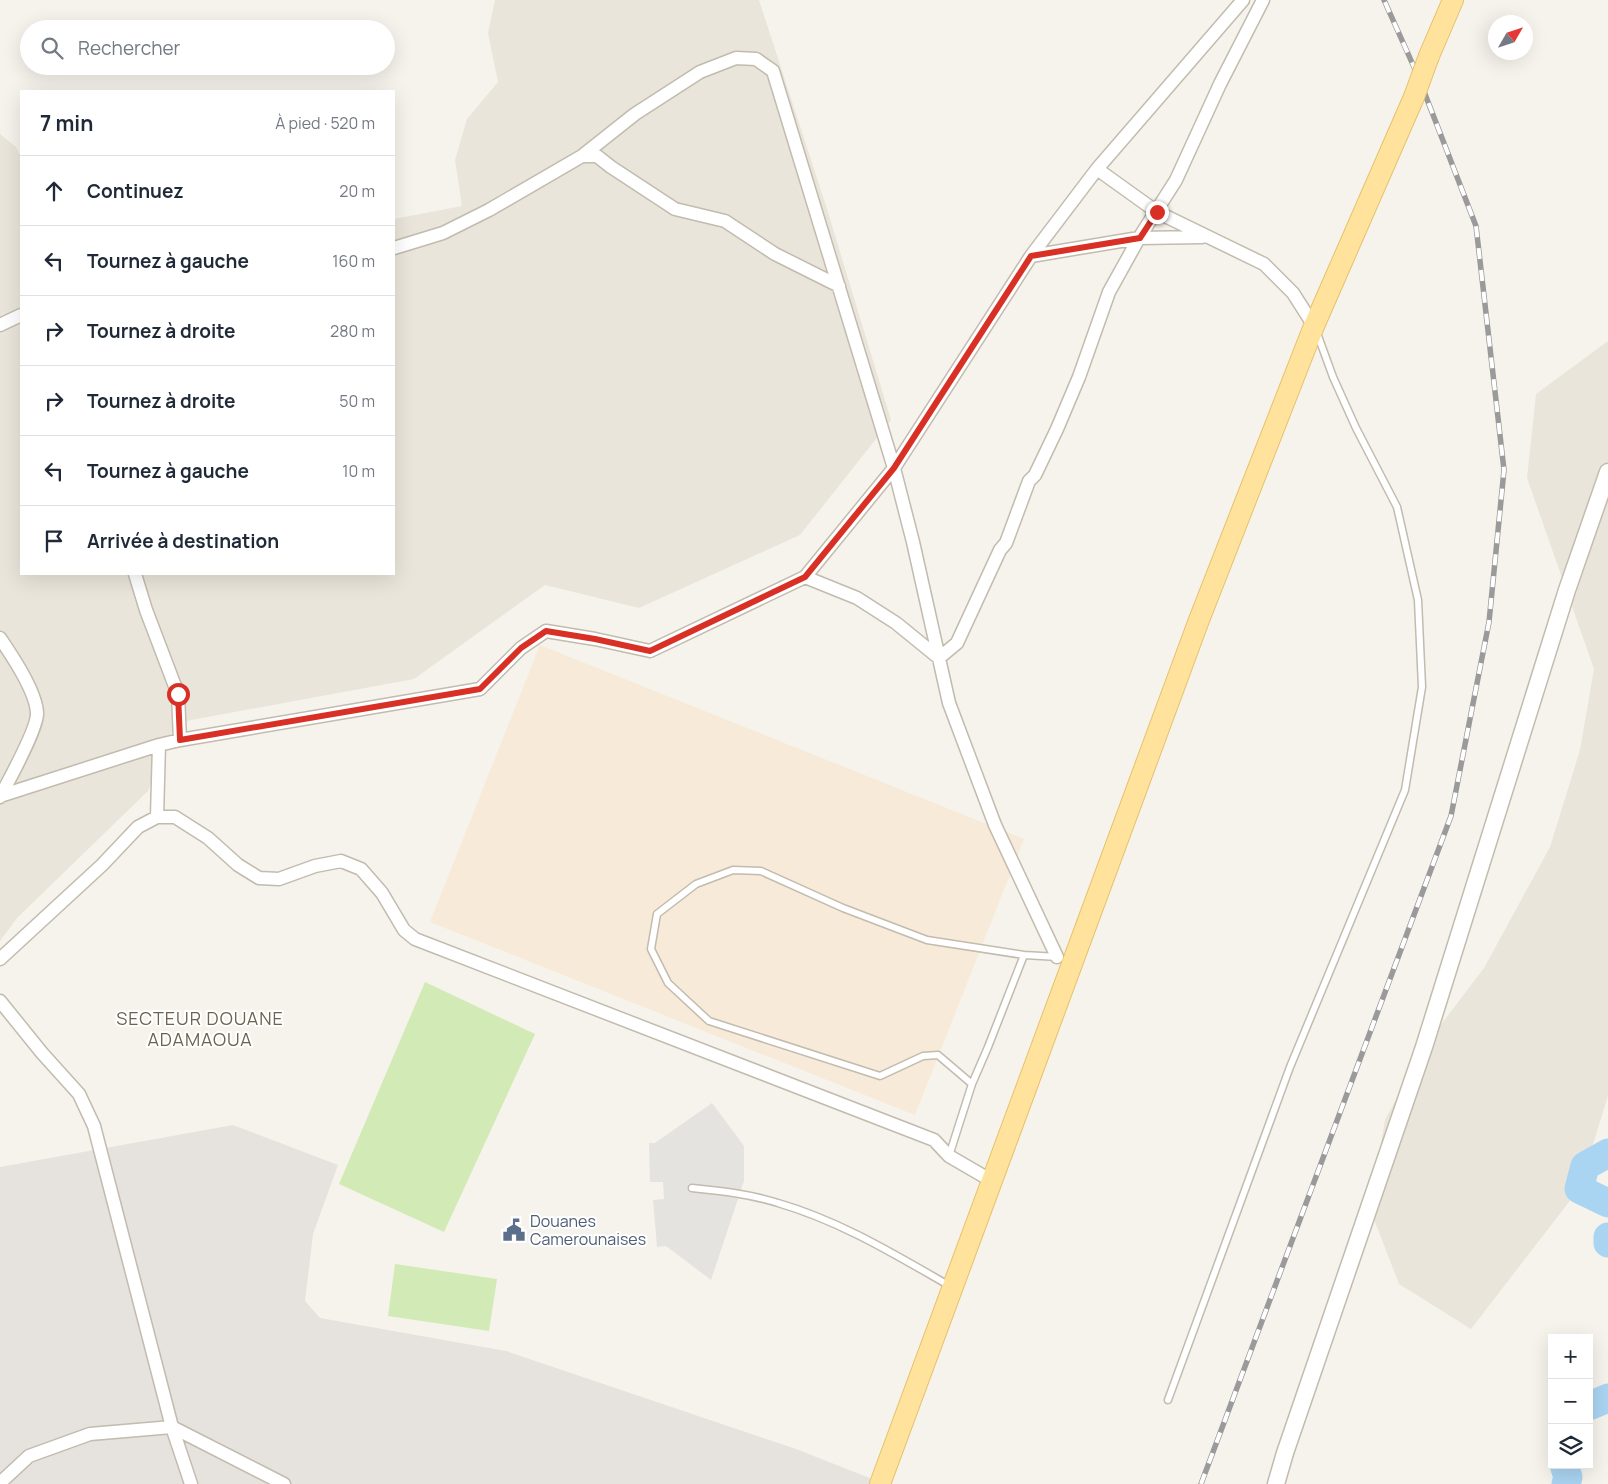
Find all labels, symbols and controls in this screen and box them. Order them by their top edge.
north arrow [1488,15,1533,60]
search box [20,20,395,75]
icon: search [38,34,66,62]
text: Rechercher [78,35,180,61]
text: 7 min [40,109,93,137]
text: À pied · 520 m [275,112,375,134]
icon: ahead [40,177,68,205]
text: Continuez [87,178,184,204]
text: 20 m [339,180,375,202]
route end [1146,201,1169,224]
icon: left [40,247,68,275]
text: Tournez à gauche [87,248,249,274]
text: 160 m [332,250,375,272]
icon: right [40,317,68,345]
text: Tournez à droite [87,318,235,344]
text: 280 m [330,320,375,342]
icon: right [40,387,68,415]
text: Tournez à droite [87,388,235,414]
text: 50 m [339,390,375,412]
icon: left [40,457,68,485]
text: Tournez à gauche [87,458,249,484]
text: 10 m [342,460,375,482]
icon: arrive [40,527,68,555]
text: Arrivée à destination [87,528,279,554]
route start [167,683,190,706]
district label: SECTEUR DOUANE ADAMAOUA [116,1006,284,1051]
place label: Douanes Camerounaises [530,1210,646,1250]
public building icon: Douanes Camerounaises [501,1217,527,1243]
map controls [1548,1334,1593,1469]
button: + [1548,1334,1593,1379]
button: − [1548,1379,1593,1424]
button: layers [1548,1424,1593,1469]

